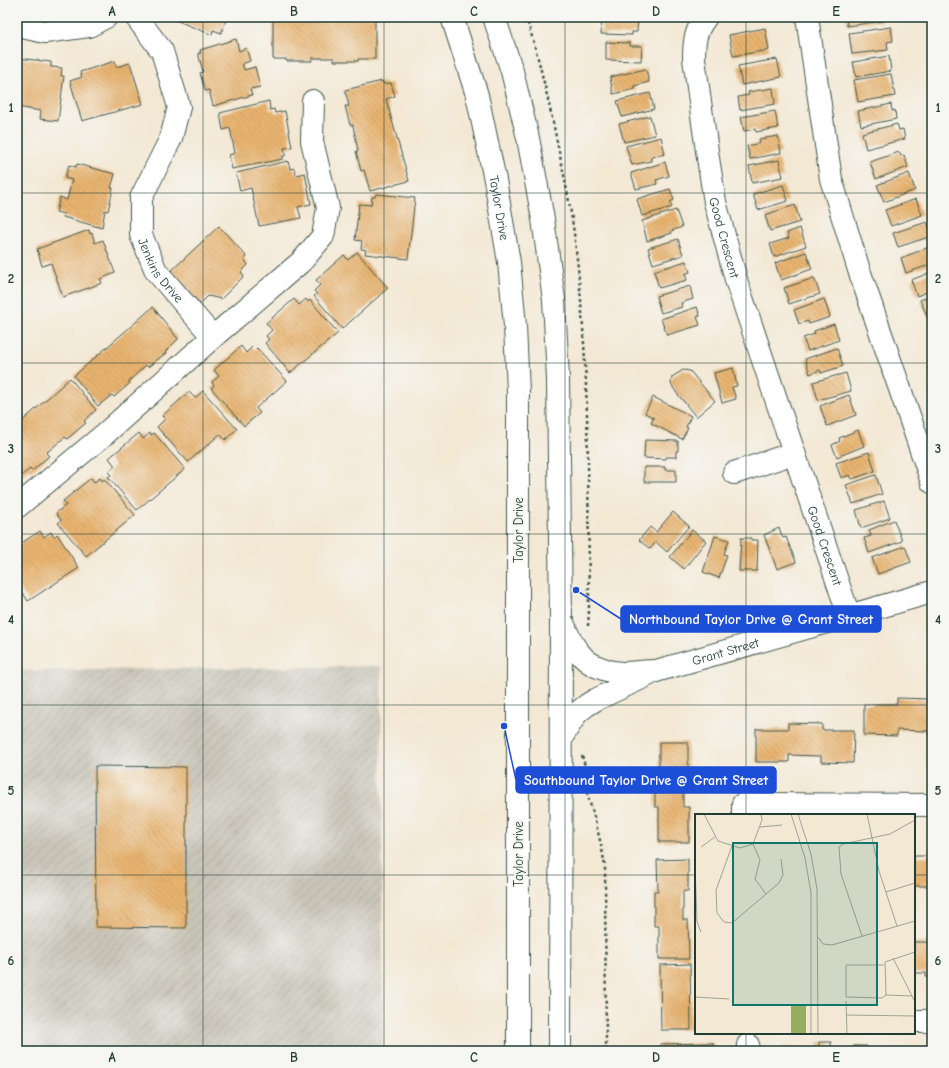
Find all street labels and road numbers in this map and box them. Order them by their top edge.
street label: Taylor Drive [486,174,512,242]
street label: Good Crescent [706,196,743,281]
street label: Jenkins Drive [135,236,187,306]
street label: Taylor Drive [511,497,526,563]
street label: Good Crescent [804,504,845,588]
street label: Grant Street [690,635,762,668]
street label: Taylor Drive [511,821,526,887]

